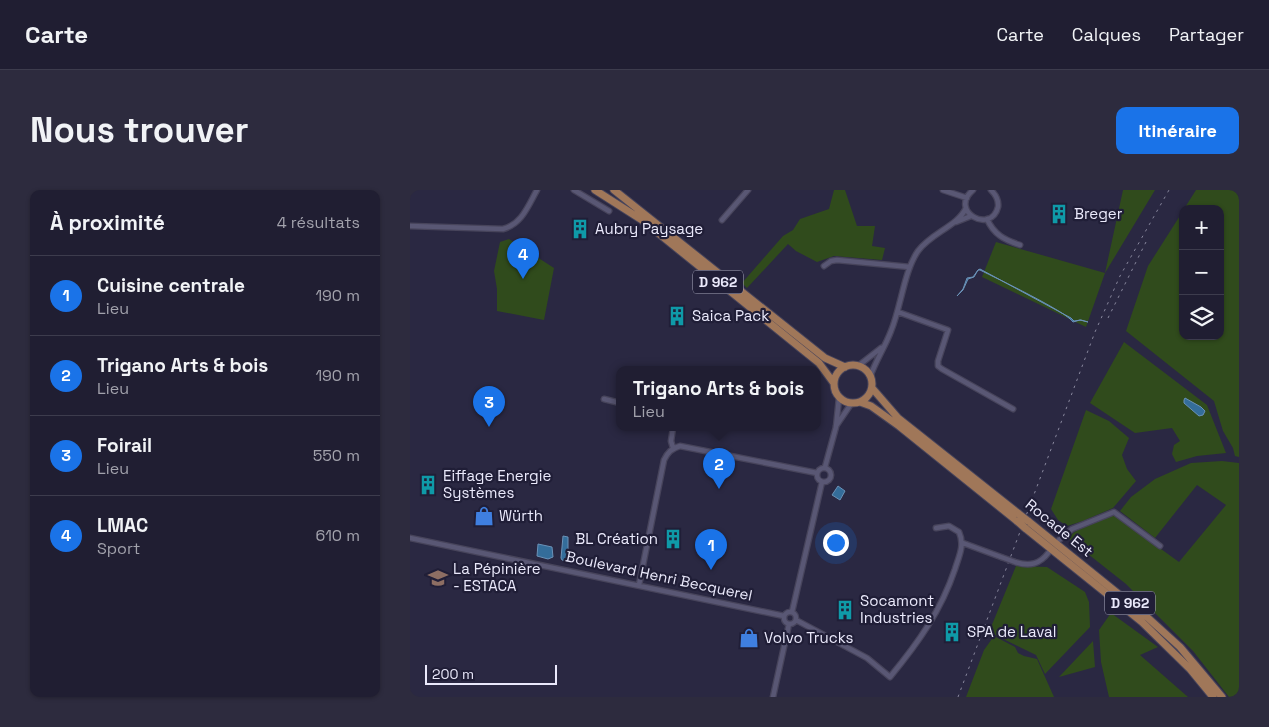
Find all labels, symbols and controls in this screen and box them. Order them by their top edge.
text: Carte [25,19,88,50]
text: Carte [997,23,1044,46]
text: Calques [1072,23,1141,46]
text: Partager [1169,23,1244,46]
button: Itinéraire [1116,107,1239,154]
text: Nous trouver [30,108,249,152]
building icon: Breger [1048,203,1070,225]
place label: Breger [1074,204,1123,223]
map controls [1179,205,1224,340]
button: + [1179,205,1224,250]
text: À proximité [50,209,165,236]
text: 4 résultats [277,212,360,233]
building icon: Aubry Paysage [569,218,591,240]
place label: Aubry Paysage [595,219,703,238]
pin: 4 [507,238,539,279]
button: − [1179,250,1224,295]
road number: D 962 [693,270,743,294]
text: Cuisine centrale [97,273,245,298]
text: 1 [62,285,70,306]
text: 190 m [315,285,360,306]
button: layers [1179,295,1224,340]
text: Lieu [97,298,129,319]
building icon: Saica Pack [666,305,688,327]
place label: Saica Pack [692,306,769,325]
text: Trigano Arts & bois [97,353,268,378]
text: 2 [61,365,71,386]
text: 190 m [315,365,360,386]
popup [616,366,821,431]
text: Trigano Arts & bois [633,376,804,401]
text: Lieu [97,378,129,399]
pin: 3 [473,386,505,427]
text: Lieu [633,401,665,422]
text: Foirail [97,433,152,458]
text: 3 [61,445,71,466]
text: 550 m [313,445,360,466]
pin: 2 [703,448,735,489]
text: Lieu [97,458,129,479]
place label: Eiffage Energie Systèmes [443,466,551,502]
building icon: Eiffage Energie Systèmes [417,474,439,496]
street label: Rocade Est [1022,495,1097,561]
shop icon: Würth [473,505,495,527]
place label: Würth [499,506,543,525]
text: LMAC [97,513,148,538]
text: 4 [61,525,71,546]
text: 610 m [315,525,360,546]
building icon: BL Création [662,528,684,550]
place label: BL Création [575,529,658,548]
pin: 1 [695,529,727,570]
your location [823,530,849,556]
text: Sport [97,538,140,559]
street label: Boulevard Henri Becquerel [564,546,754,605]
place label: La Pépinière - ESTACA [453,559,541,595]
school or university icon: La Pépinière - ESTACA [427,567,449,589]
place label: Socamont Industries [860,591,934,627]
road number: D 962 [1105,592,1155,614]
building icon: Socamont Industries [834,599,856,621]
building icon: SPA de Laval [941,621,963,643]
place label: SPA de Laval [967,622,1056,641]
shop icon: Volvo Trucks [738,627,760,649]
place label: Volvo Trucks [764,628,854,647]
scale bar [425,662,558,685]
text: 200 m [432,665,474,683]

